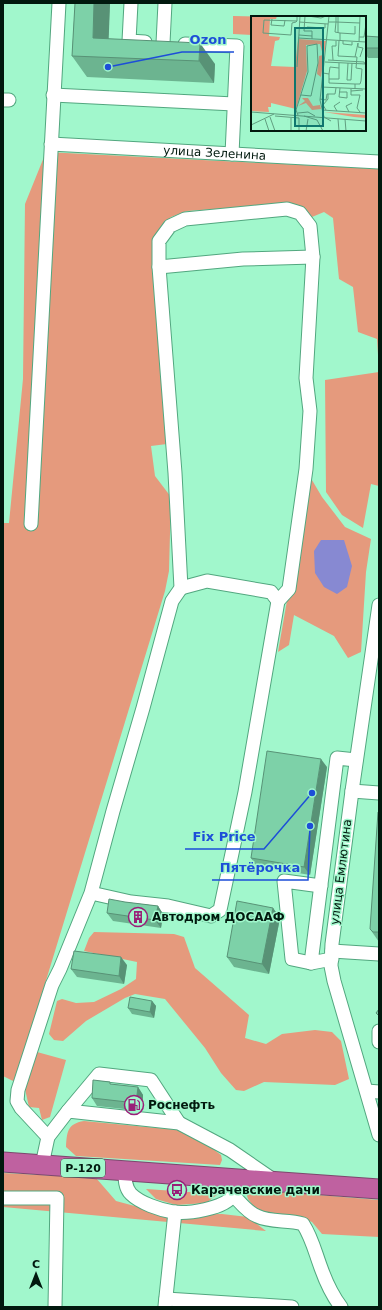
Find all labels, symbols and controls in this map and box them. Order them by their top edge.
inset map [251,16,366,131]
callout: Ozon [182,27,234,52]
text: Ozon [190,32,226,47]
street label: улица Зеленина [163,143,267,163]
street label: улица Емлютина [328,818,354,926]
callout: Fix Price [185,824,264,849]
text: Fix Price [192,829,256,844]
callout: Пятёрочка [212,855,308,880]
text: Пятёрочка [220,860,300,875]
building icon: Автодром ДОСААФ [127,906,149,928]
place label: Автодром ДОСААФ [152,910,285,924]
fuel station icon: Роснефть [123,1094,145,1116]
place label: Роснефть [148,1098,215,1112]
road number: Р-120 [61,1159,105,1177]
bus stop icon: Карачевские дачи [166,1179,188,1201]
place label: Карачевские дачи [191,1183,320,1197]
north arrow [16,1254,56,1294]
text: С [32,1258,40,1271]

